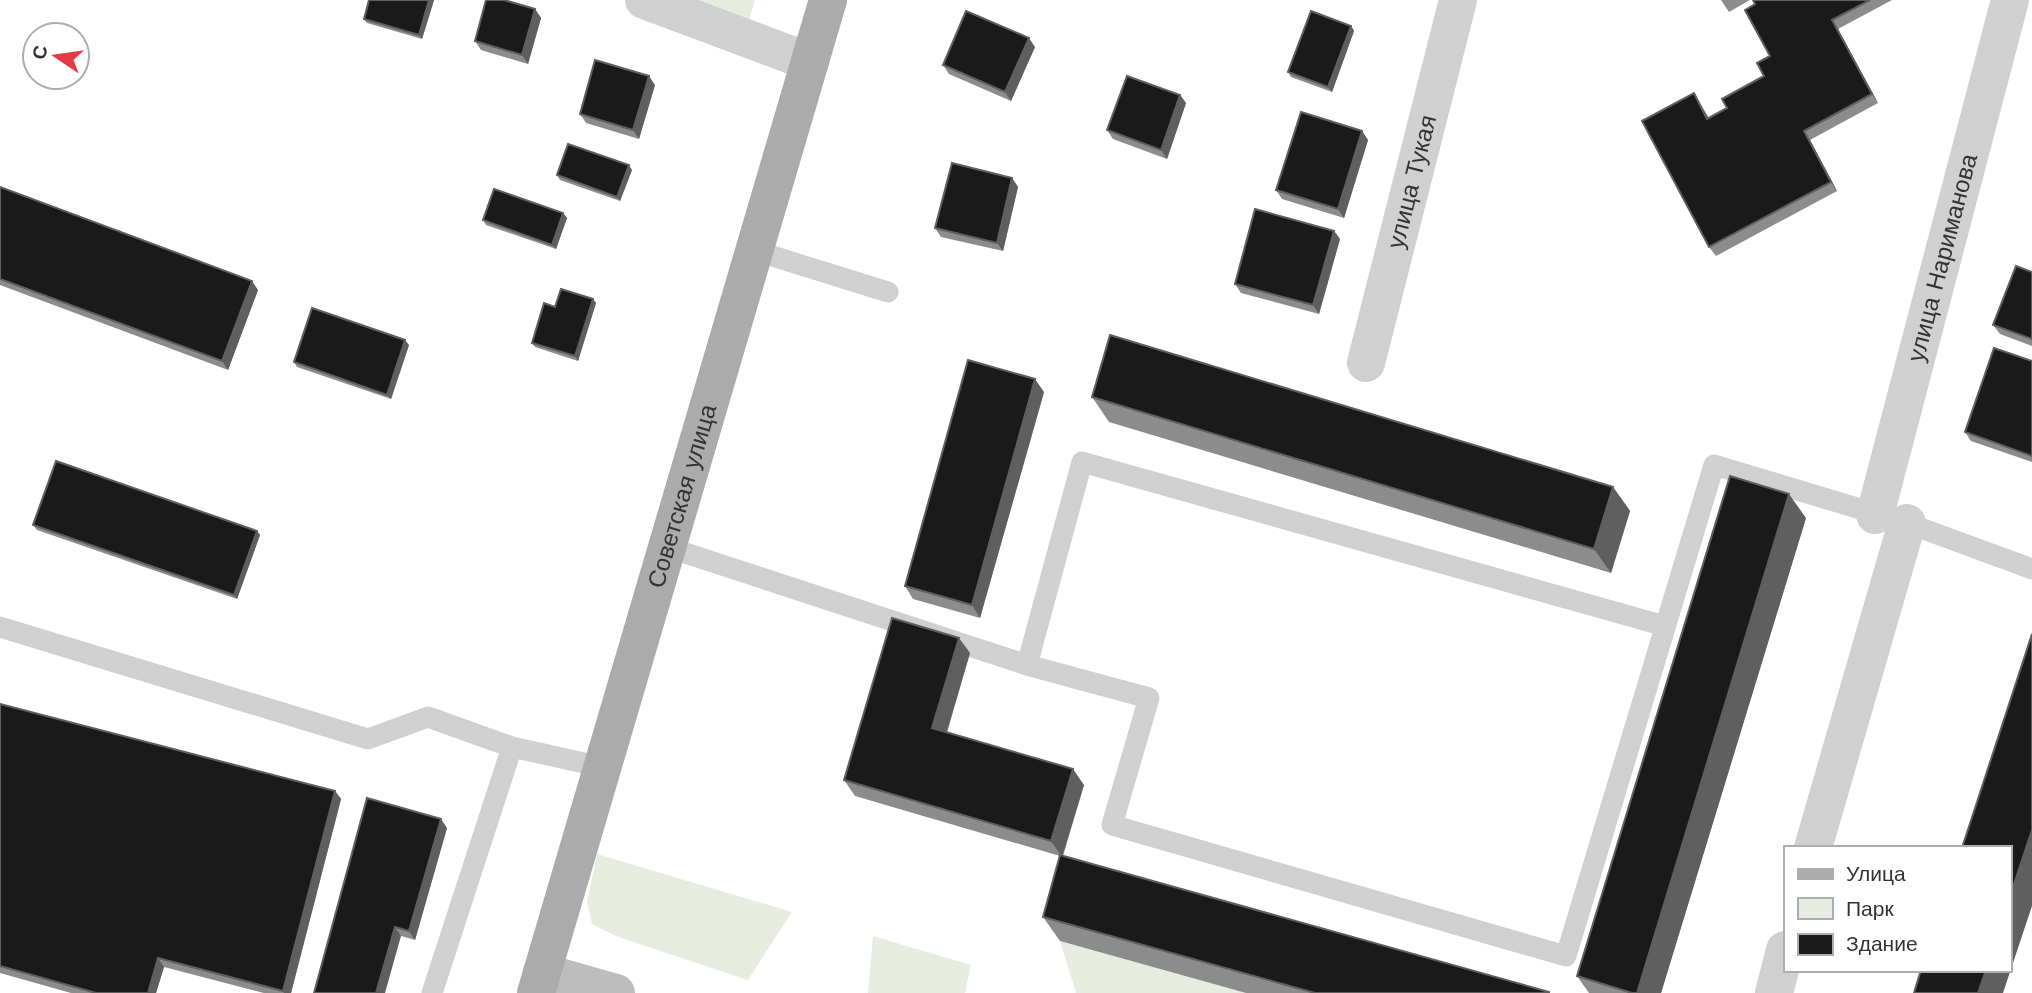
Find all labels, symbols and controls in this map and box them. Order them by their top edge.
north arrow [21,21,91,91]
text: С [27,43,53,62]
street label: улица Тукая [1382,112,1442,252]
street label: улица Нариманова [1902,150,1983,365]
street label: Советская улица [642,400,723,591]
legend [1784,846,2011,972]
text: Улица [1846,861,1906,886]
text: Парк [1846,896,1894,921]
text: Здание [1846,931,1918,956]

